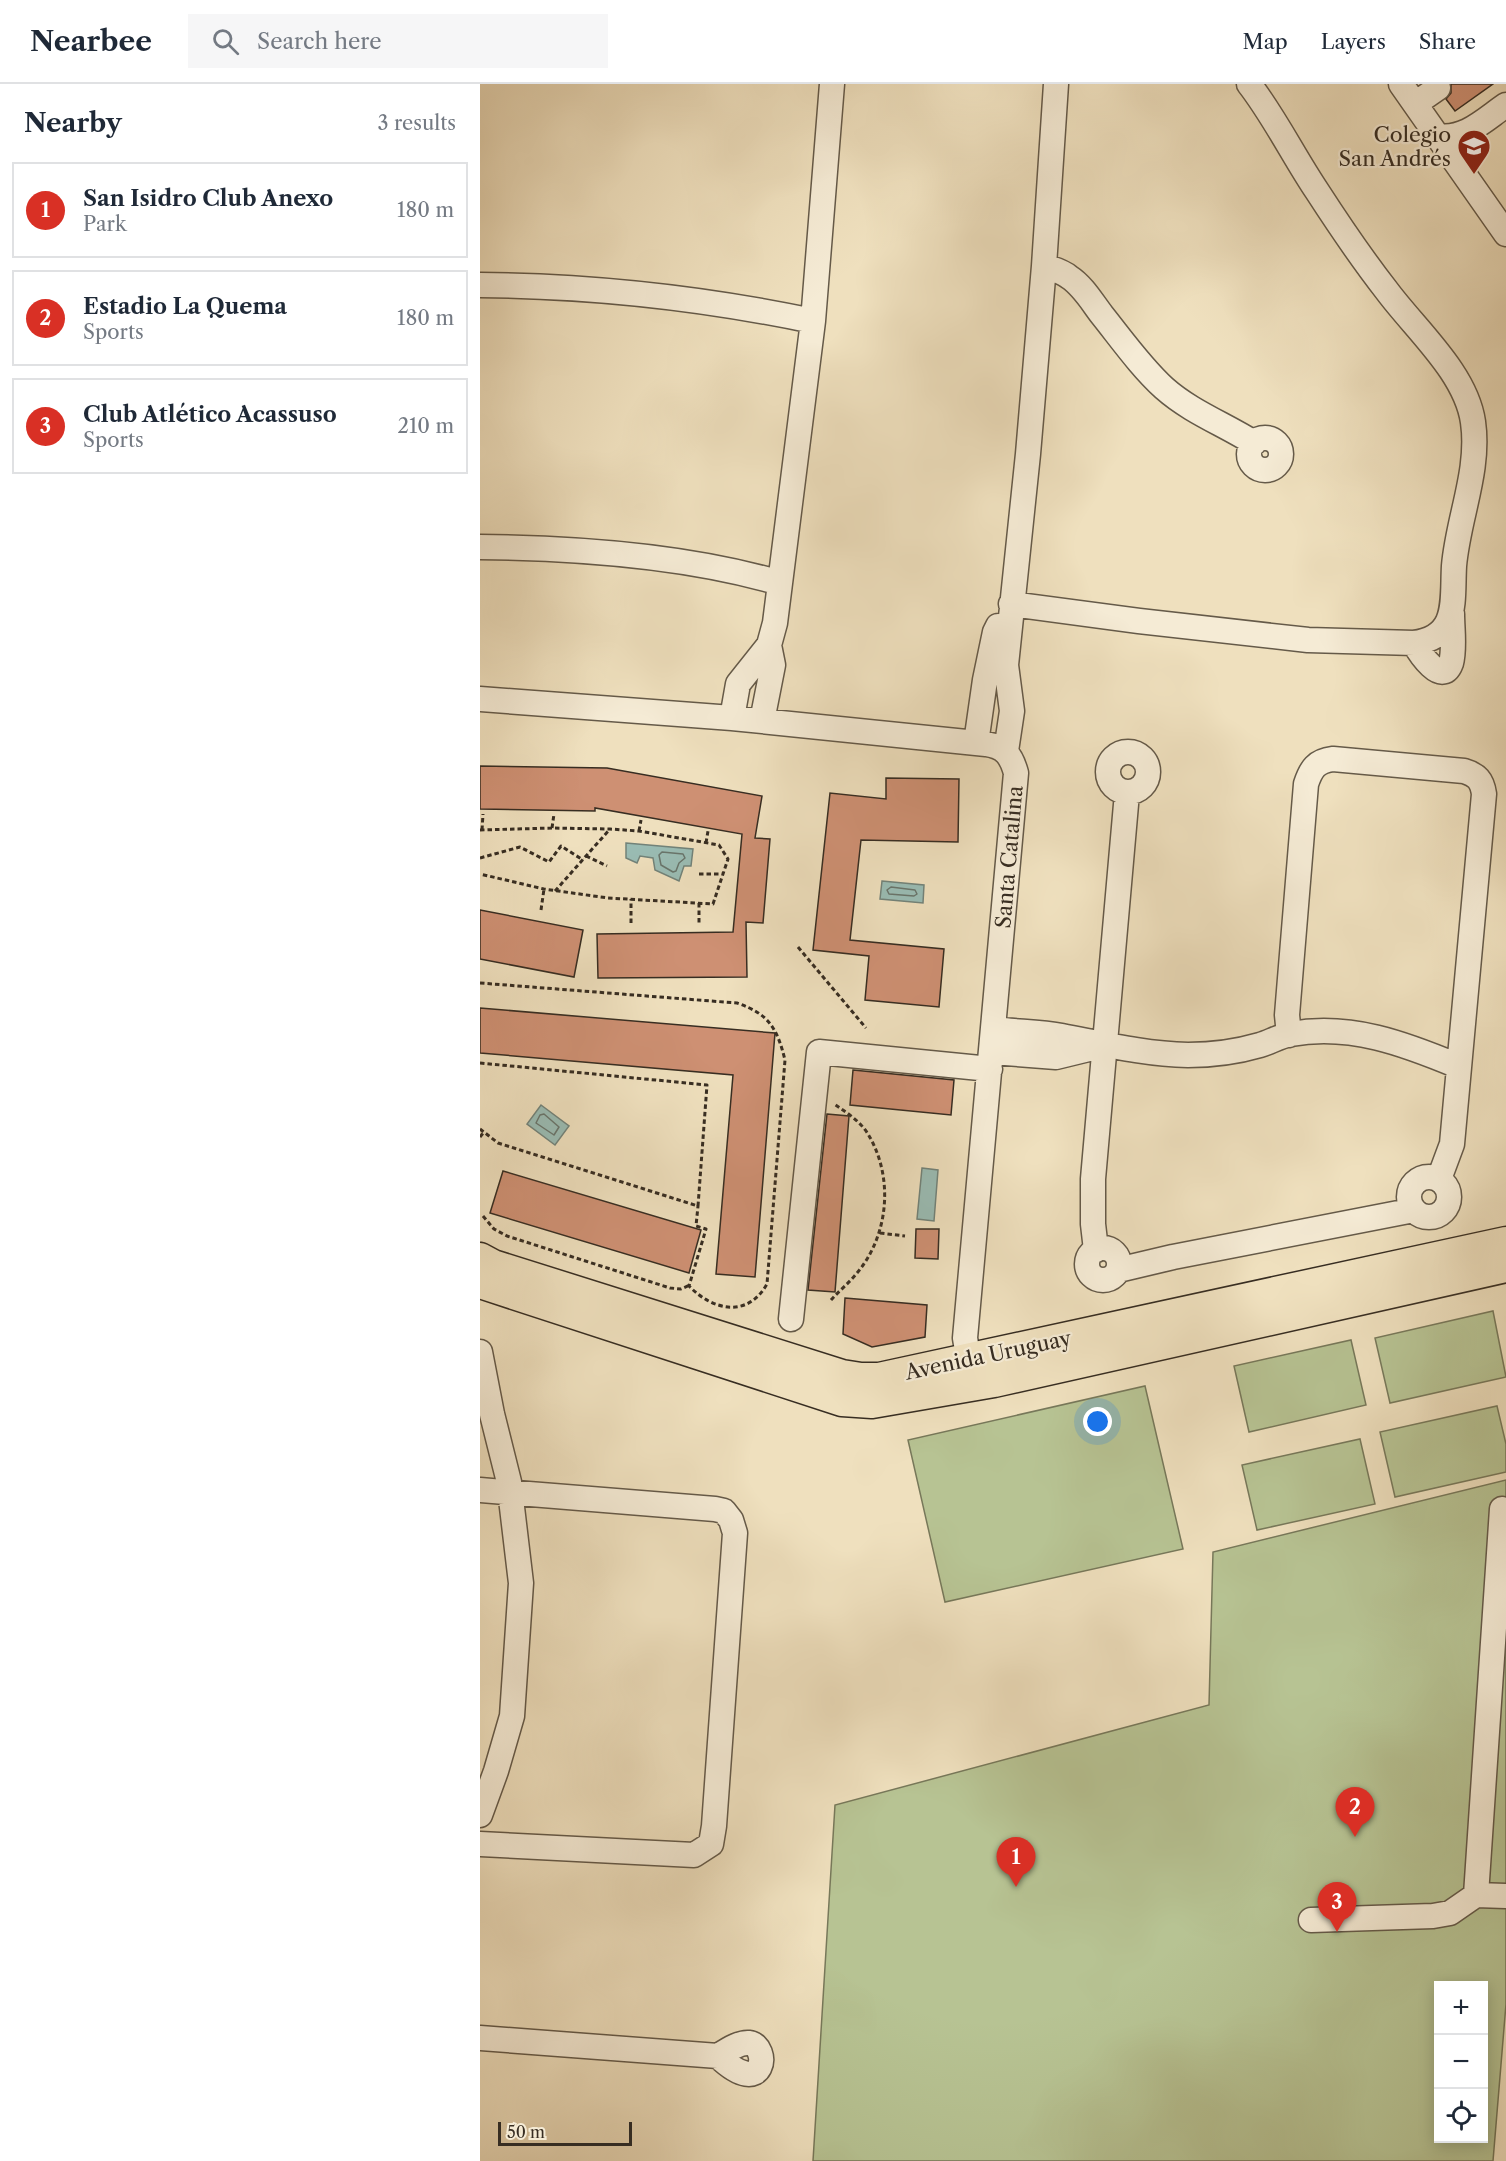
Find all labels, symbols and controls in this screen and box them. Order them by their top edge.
search box [188,14,608,68]
text: Nearbee [30,24,152,58]
icon: search [209,25,242,58]
text: Search here [257,28,382,55]
text: Map [1243,29,1288,54]
text: Layers [1321,29,1386,54]
text: Share [1419,29,1476,54]
text: Nearby [24,107,122,139]
text: 3 results [378,111,456,135]
place label: Colegio San Andrés [1339,122,1451,171]
school or university icon: Colegio San Andrés [1456,128,1492,175]
text: San Isidro Club Anexo [83,185,333,212]
text: 1 [41,198,50,222]
text: 180 m [397,198,454,222]
text: Park [83,212,126,236]
text: Estadio La Quema [83,293,287,320]
text: 2 [40,306,51,330]
text: 180 m [397,306,454,330]
text: Sports [83,320,144,344]
text: Club Atlético Acassuso [83,401,337,428]
text: 3 [40,414,51,438]
text: 210 m [397,414,454,438]
text: Sports [83,428,144,452]
street label: Santa Catalina [990,784,1028,929]
street label: Avenida Uruguay [902,1325,1074,1385]
your location [1083,1407,1112,1436]
pin: 2 [1336,1788,1374,1837]
pin: 1 [996,1838,1036,1887]
pin: 3 [1318,1882,1356,1932]
map controls [1434,1981,1488,2143]
button: + [1434,1981,1488,2035]
button: − [1434,2035,1488,2089]
button: locate [1434,2089,1488,2143]
scale bar [498,2119,632,2146]
text: 50 m [507,2122,545,2142]

